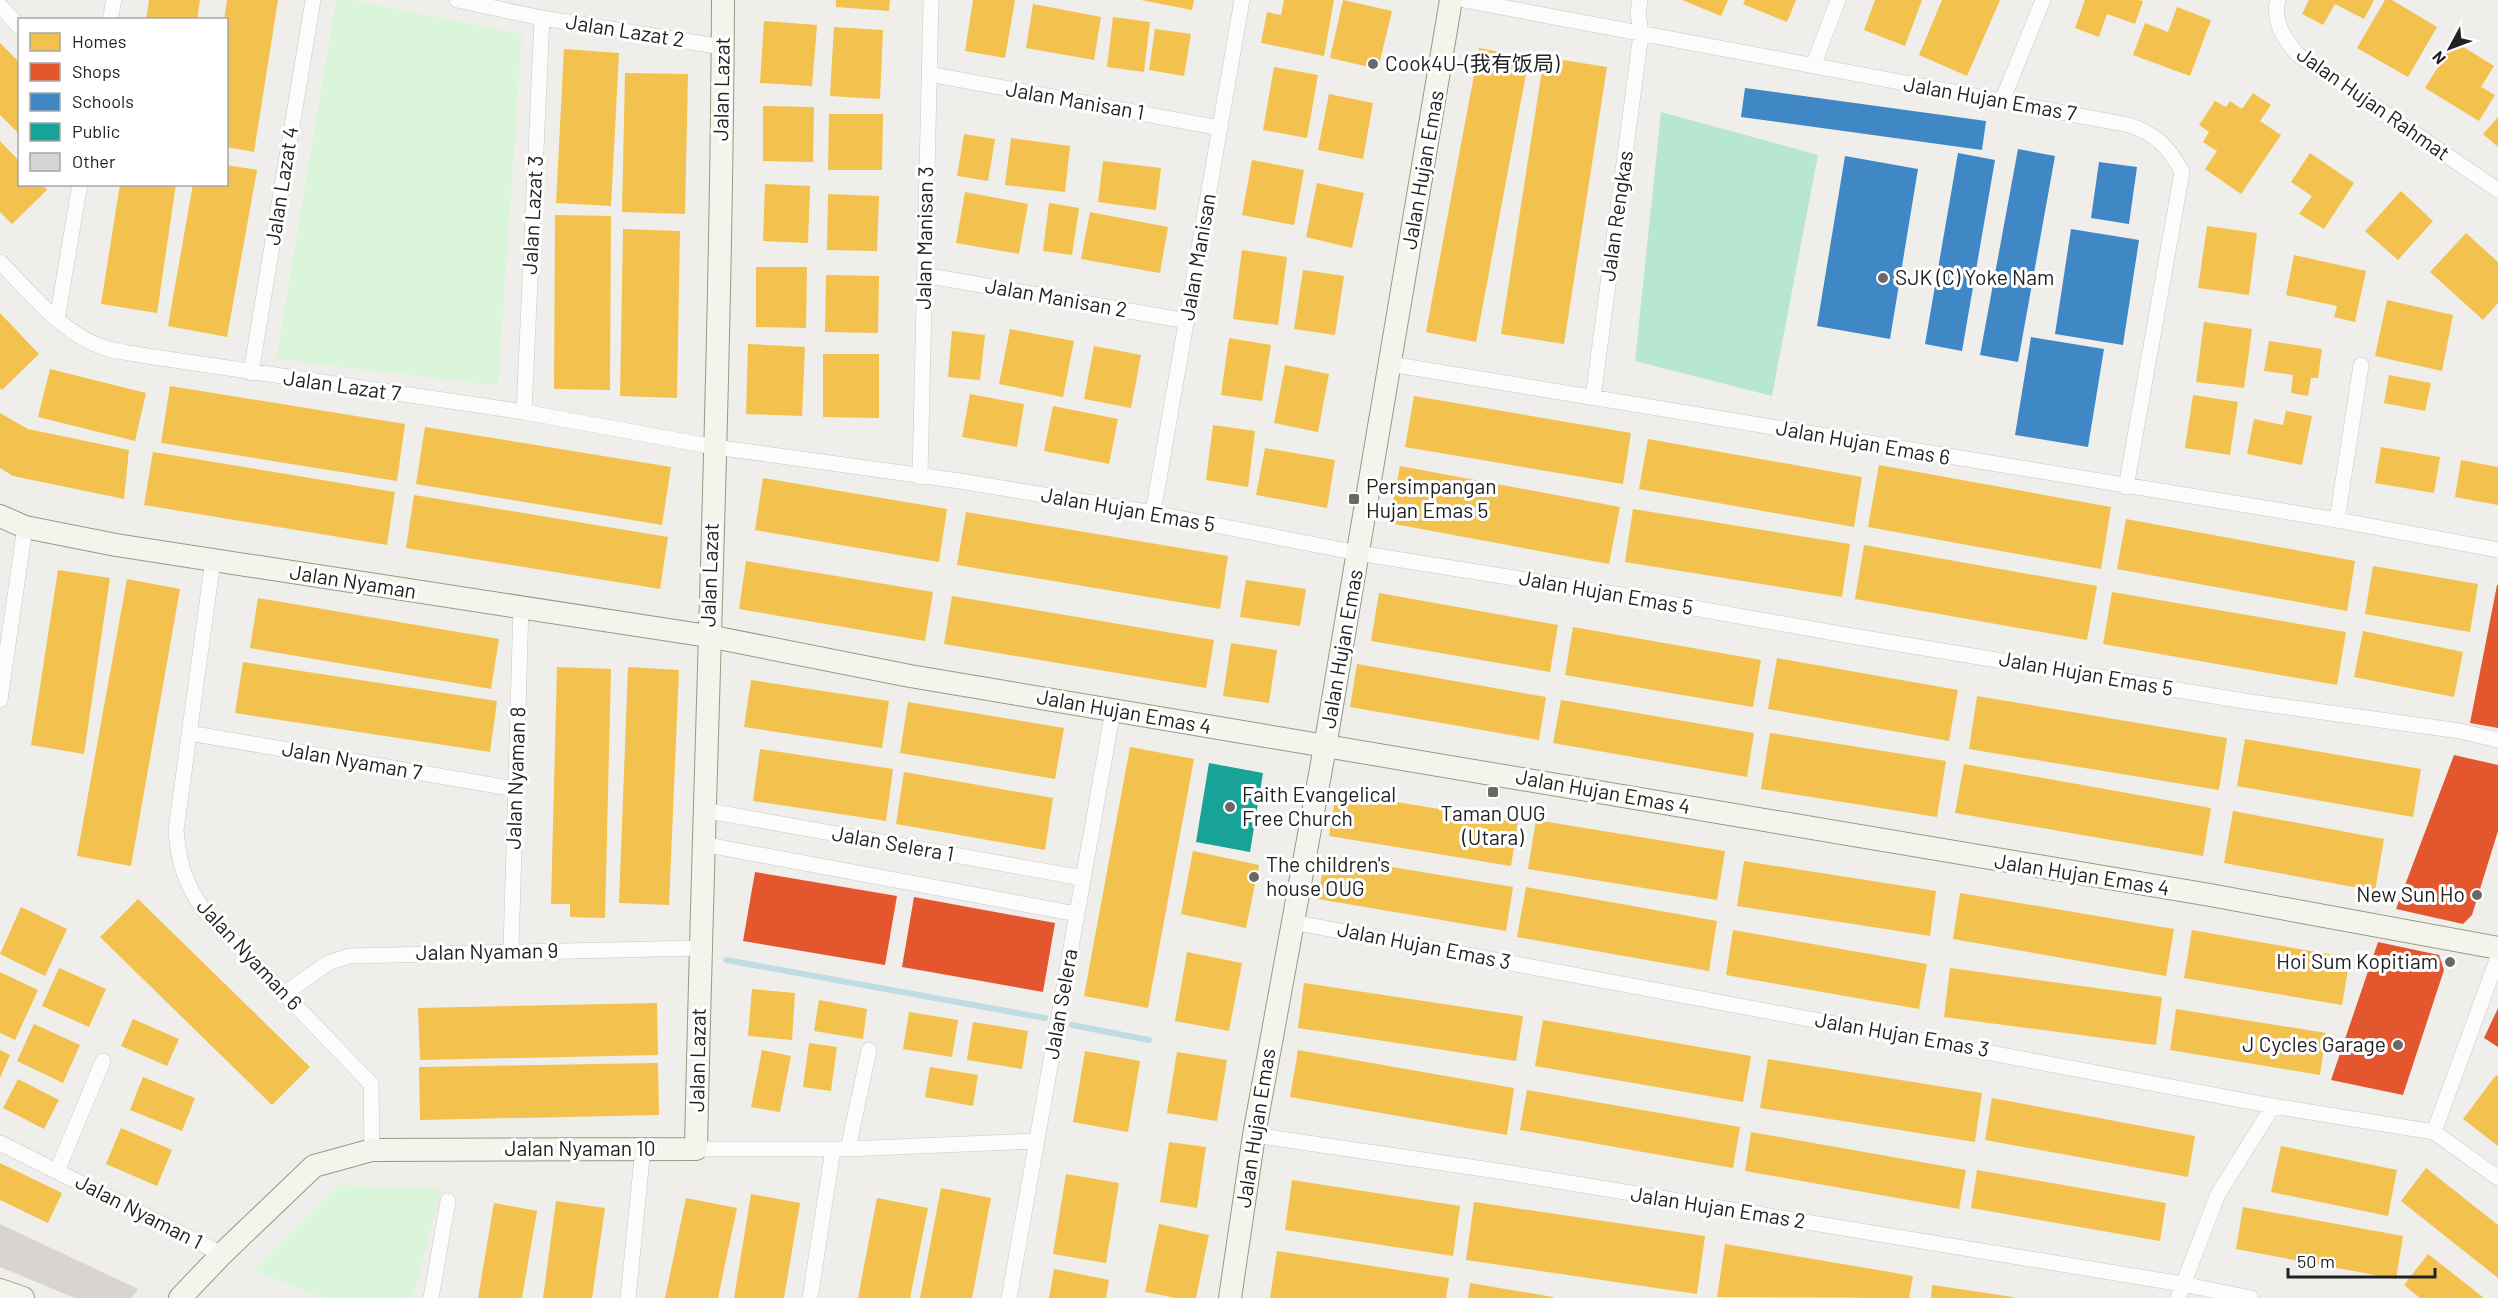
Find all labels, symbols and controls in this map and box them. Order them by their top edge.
street label: Jalan Lazat 2 [564,8,686,51]
legend [18,18,228,186]
north arrow [2420,18,2480,78]
text: Homes [72,30,126,52]
street label: Jalan Lazat [707,37,734,141]
street label: Jalan Hujan Rahmat [2293,41,2455,165]
text: N [2428,48,2449,68]
place label: Cook4U-(我有饭局) [1385,50,1560,75]
marker: Cook4U-(我有饭局) [1366,57,1380,71]
text: Shops [72,60,121,82]
street label: Jalan Hujan Emas 7 [1902,70,2079,125]
street label: Jalan Manisan 1 [1004,75,1146,124]
street label: Jalan Hujan Emas [1395,88,1448,251]
text: Schools [72,90,134,112]
text: Public [72,120,120,142]
street label: Jalan Lazat 4 [259,125,302,247]
street label: Jalan Rengkas [1594,149,1637,283]
text: Other [72,150,116,172]
street label: Jalan Lazat 3 [516,155,547,275]
street label: Jalan Manisan 3 [910,166,937,310]
street label: Jalan Manisan [1173,191,1220,322]
place label: SJK (C) Yoke Nam [1895,264,2054,289]
marker: SJK (C) Yoke Nam [1876,271,1890,285]
street label: Jalan Manisan 2 [983,272,1129,321]
street label: Jalan Lazat 7 [282,364,403,405]
street label: Jalan Hujan Emas 6 [1774,414,1952,469]
place label: Persimpangan Hujan Emas 5 [1366,473,1497,522]
street label: Jalan Hujan Emas 5 [1039,481,1217,536]
marker: Persimpangan Hujan Emas 5 [1347,492,1361,506]
street label: Jalan Lazat [694,522,723,627]
street label: Jalan Nyaman [288,558,418,603]
street label: Jalan Hujan Emas 5 [1517,564,1695,619]
street label: Jalan Hujan Emas [1314,567,1367,730]
street label: Jalan Hujan Emas 5 [1997,645,2175,700]
street label: Jalan Hujan Emas 4 [1035,683,1214,738]
street label: Jalan Nyaman 8 [500,706,529,850]
street label: Jalan Nyaman 7 [280,735,424,784]
street label: Jalan Hujan Emas 4 [1514,763,1693,818]
place label: Faith Evangelical Free Church [1242,781,1396,830]
marker: Taman OUG (Utara) [1486,785,1500,799]
marker: Faith Evangelical Free Church [1223,800,1237,814]
place label: Taman OUG (Utara) [1440,800,1546,849]
street label: Jalan Selera 1 [830,820,956,866]
street label: Jalan Hujan Emas 4 [1993,847,2172,900]
place label: The children's house OUG [1266,851,1390,900]
marker: The children's house OUG [1247,870,1261,884]
place label: New Sun Ho [2356,881,2465,906]
marker: New Sun Ho [2470,888,2484,902]
street label: Jalan Nyaman 6 [192,893,308,1015]
street label: Jalan Hujan Emas 3 [1335,915,1513,974]
street label: Jalan Nyaman 9 [415,937,559,964]
street label: Jalan Selera [1038,947,1082,1061]
place label: Hoi Sum Kopitiam [2276,948,2438,973]
marker: Hoi Sum Kopitiam [2443,955,2457,969]
street label: Jalan Hujan Emas 3 [1813,1006,1991,1061]
street label: Jalan Lazat [683,1008,710,1112]
place label: J Cycles Garage [2242,1031,2386,1056]
marker: J Cycles Garage [2391,1038,2405,1052]
street label: Jalan Hujan Emas [1230,1046,1279,1209]
street label: Jalan Nyaman 10 [504,1135,656,1160]
street label: Jalan Nyaman 1 [72,1168,207,1253]
street label: Jalan Hujan Emas 2 [1629,1180,1807,1233]
scale bar [2288,1241,2435,1279]
text: 50 m [2297,1250,2335,1272]

